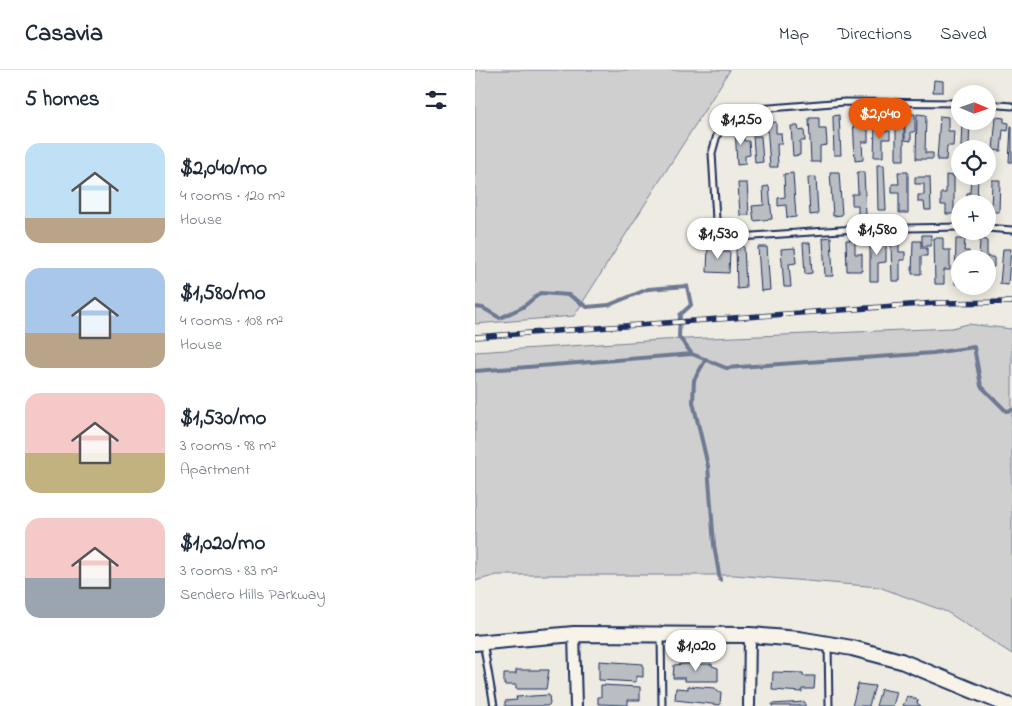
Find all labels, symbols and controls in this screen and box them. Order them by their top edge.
text: Casavia [25,17,103,52]
text: Map [779,22,809,48]
text: Directions [837,22,912,48]
text: Saved [940,22,987,48]
text: 5 homes [25,85,100,115]
north arrow [951,85,996,130]
map controls [951,85,996,295]
icon: filters [422,86,450,114]
pin: $2,040 [839,98,921,140]
text: $2,040 [860,102,900,126]
pin: $1,250 [700,104,782,146]
text: $1,250 [720,108,762,132]
button: locate [951,140,996,185]
text: $2,040/mo [180,154,267,184]
icon: home [65,163,125,223]
text: 4 rooms · 120 m² [180,184,285,208]
button: + [951,195,996,240]
text: House [180,208,222,232]
pin: $1,580 [836,214,918,256]
pin: $1,530 [677,218,759,260]
text: $1,580 [857,218,897,242]
text: $1,530 [698,222,738,246]
button: − [951,250,996,295]
text: $1,580/mo [180,279,266,309]
icon: home [65,288,125,348]
text: 4 rooms · 108 m² [180,309,283,333]
text: House [180,333,222,357]
text: $1,530/mo [180,404,266,434]
icon: home [65,413,125,473]
text: 3 rooms · 98 m² [180,434,276,458]
text: Apartment [180,458,250,482]
text: $1,020/mo [180,529,265,559]
icon: home [65,538,125,598]
text: 3 rooms · 83 m² [180,559,278,583]
text: Sendero Hills Parkway [180,583,325,607]
pin: $1,020 [655,630,737,672]
text: $1,020 [676,634,716,658]

